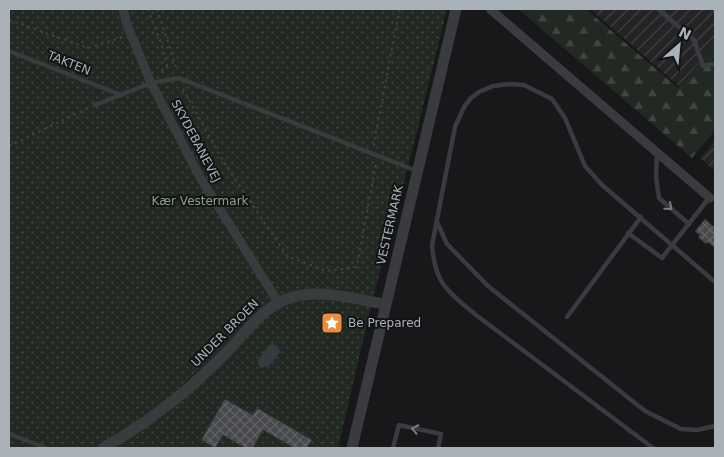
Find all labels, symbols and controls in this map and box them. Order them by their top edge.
north arrow [654,20,704,70]
text: N [676,24,694,43]
street label: TAKTEN [44,48,93,78]
street label: SKYDEBANEVEJ [168,97,224,185]
street label: VESTERMARK [374,183,406,266]
park label: Kær Vestermark [151,194,249,208]
one-way arrow [664,201,673,210]
street label: UNDER BROEN [188,296,262,370]
place icon: Be Prepared [320,311,344,335]
place label: Be Prepared [348,316,421,330]
one-way arrow [411,424,420,435]

